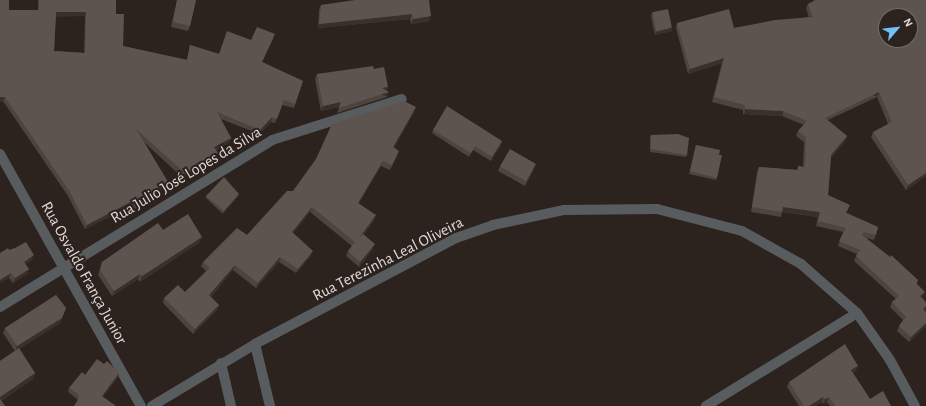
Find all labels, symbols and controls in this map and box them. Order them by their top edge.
north arrow [878,8,918,48]
text: N [902,17,915,29]
street label: Rua Julio José Lopes da Silva [107,122,265,228]
street label: Rua Osvaldo França Junior [37,198,131,348]
street label: Rua Terezinha Leal Oliveira [309,213,467,305]

